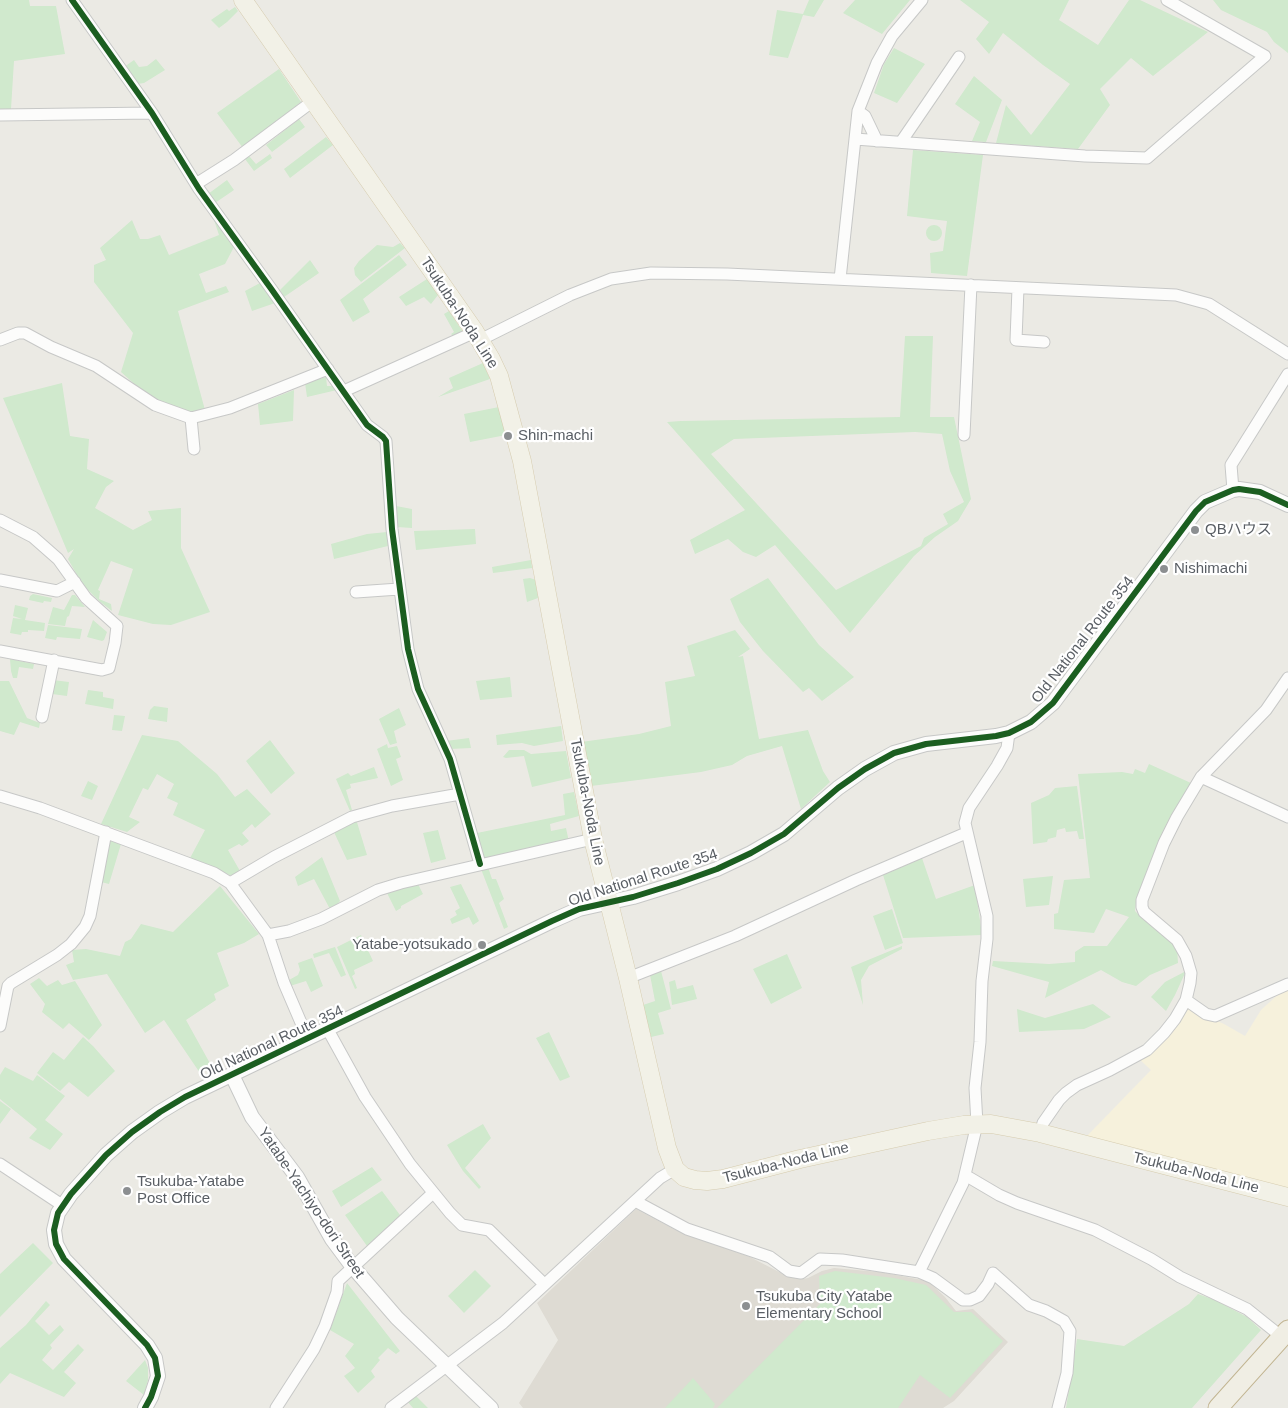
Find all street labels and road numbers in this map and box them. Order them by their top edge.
street label: Tsukuba-Noda Line [416,254,502,372]
street label: Old National Route 354 [1028,573,1138,707]
street label: Tsukuba-Noda Line [566,737,608,867]
street label: Old National Route 354 [566,845,720,911]
street label: Old National Route 354 [198,1002,346,1084]
street label: Yatabe-Yachiyo-dori Street [254,1124,368,1282]
street label: Tsukuba-Noda Line [721,1139,851,1187]
street label: Tsukuba-Noda Line [1131,1149,1261,1197]

